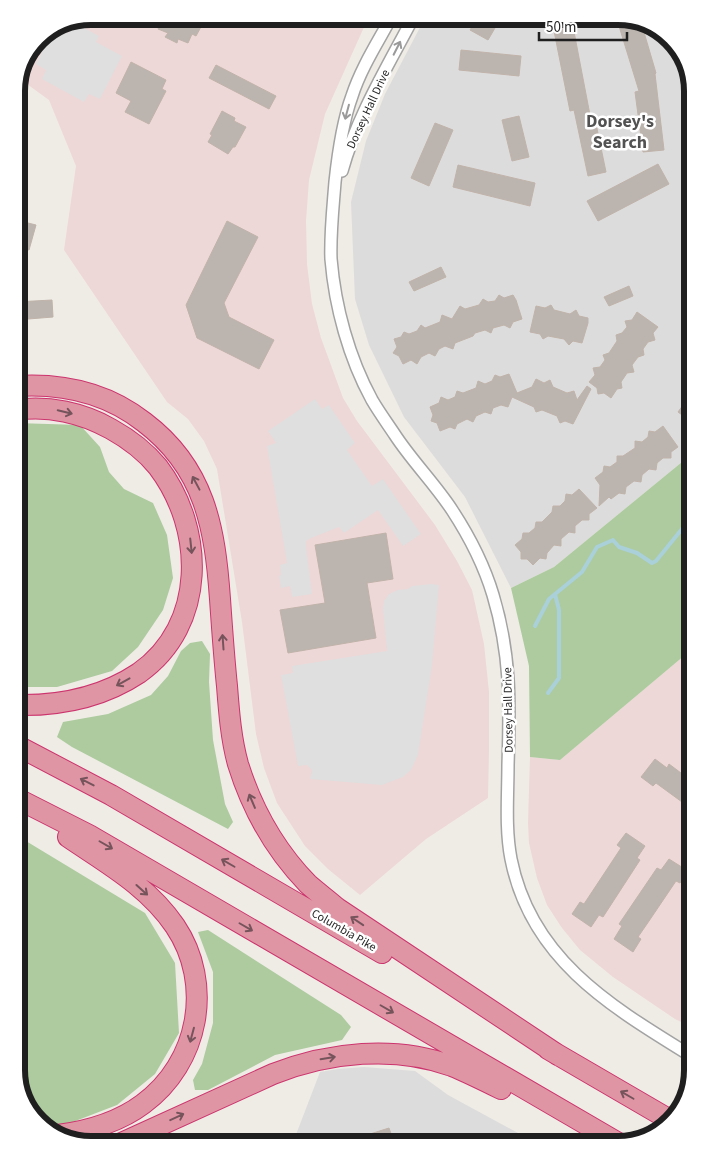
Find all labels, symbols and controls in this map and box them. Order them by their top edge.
scale bar [539,10,626,42]
text: 50 m [546,17,576,38]
one-way arrow [392,41,402,56]
street label: Dorsey Hall Drive [343,67,394,152]
one-way arrow [342,104,351,120]
district label: Dorsey's Search [586,109,654,155]
one-way arrow [56,408,72,417]
one-way arrow [191,476,200,491]
one-way arrow [186,538,196,554]
one-way arrow [219,634,228,650]
street label: Dorsey Hall Drive [499,667,518,753]
one-way arrow [116,678,131,687]
one-way arrow [80,777,95,787]
one-way arrow [246,794,256,809]
one-way arrow [98,840,113,850]
one-way arrow [221,858,236,868]
one-way arrow [136,884,149,896]
street label: Columbia Pike [308,905,379,956]
one-way arrow [350,916,364,926]
one-way arrow [239,922,253,932]
one-way arrow [379,1004,393,1014]
one-way arrow [186,1026,196,1042]
one-way arrow [320,1053,336,1063]
one-way arrow [621,1090,635,1100]
one-way arrow [169,1112,184,1121]

